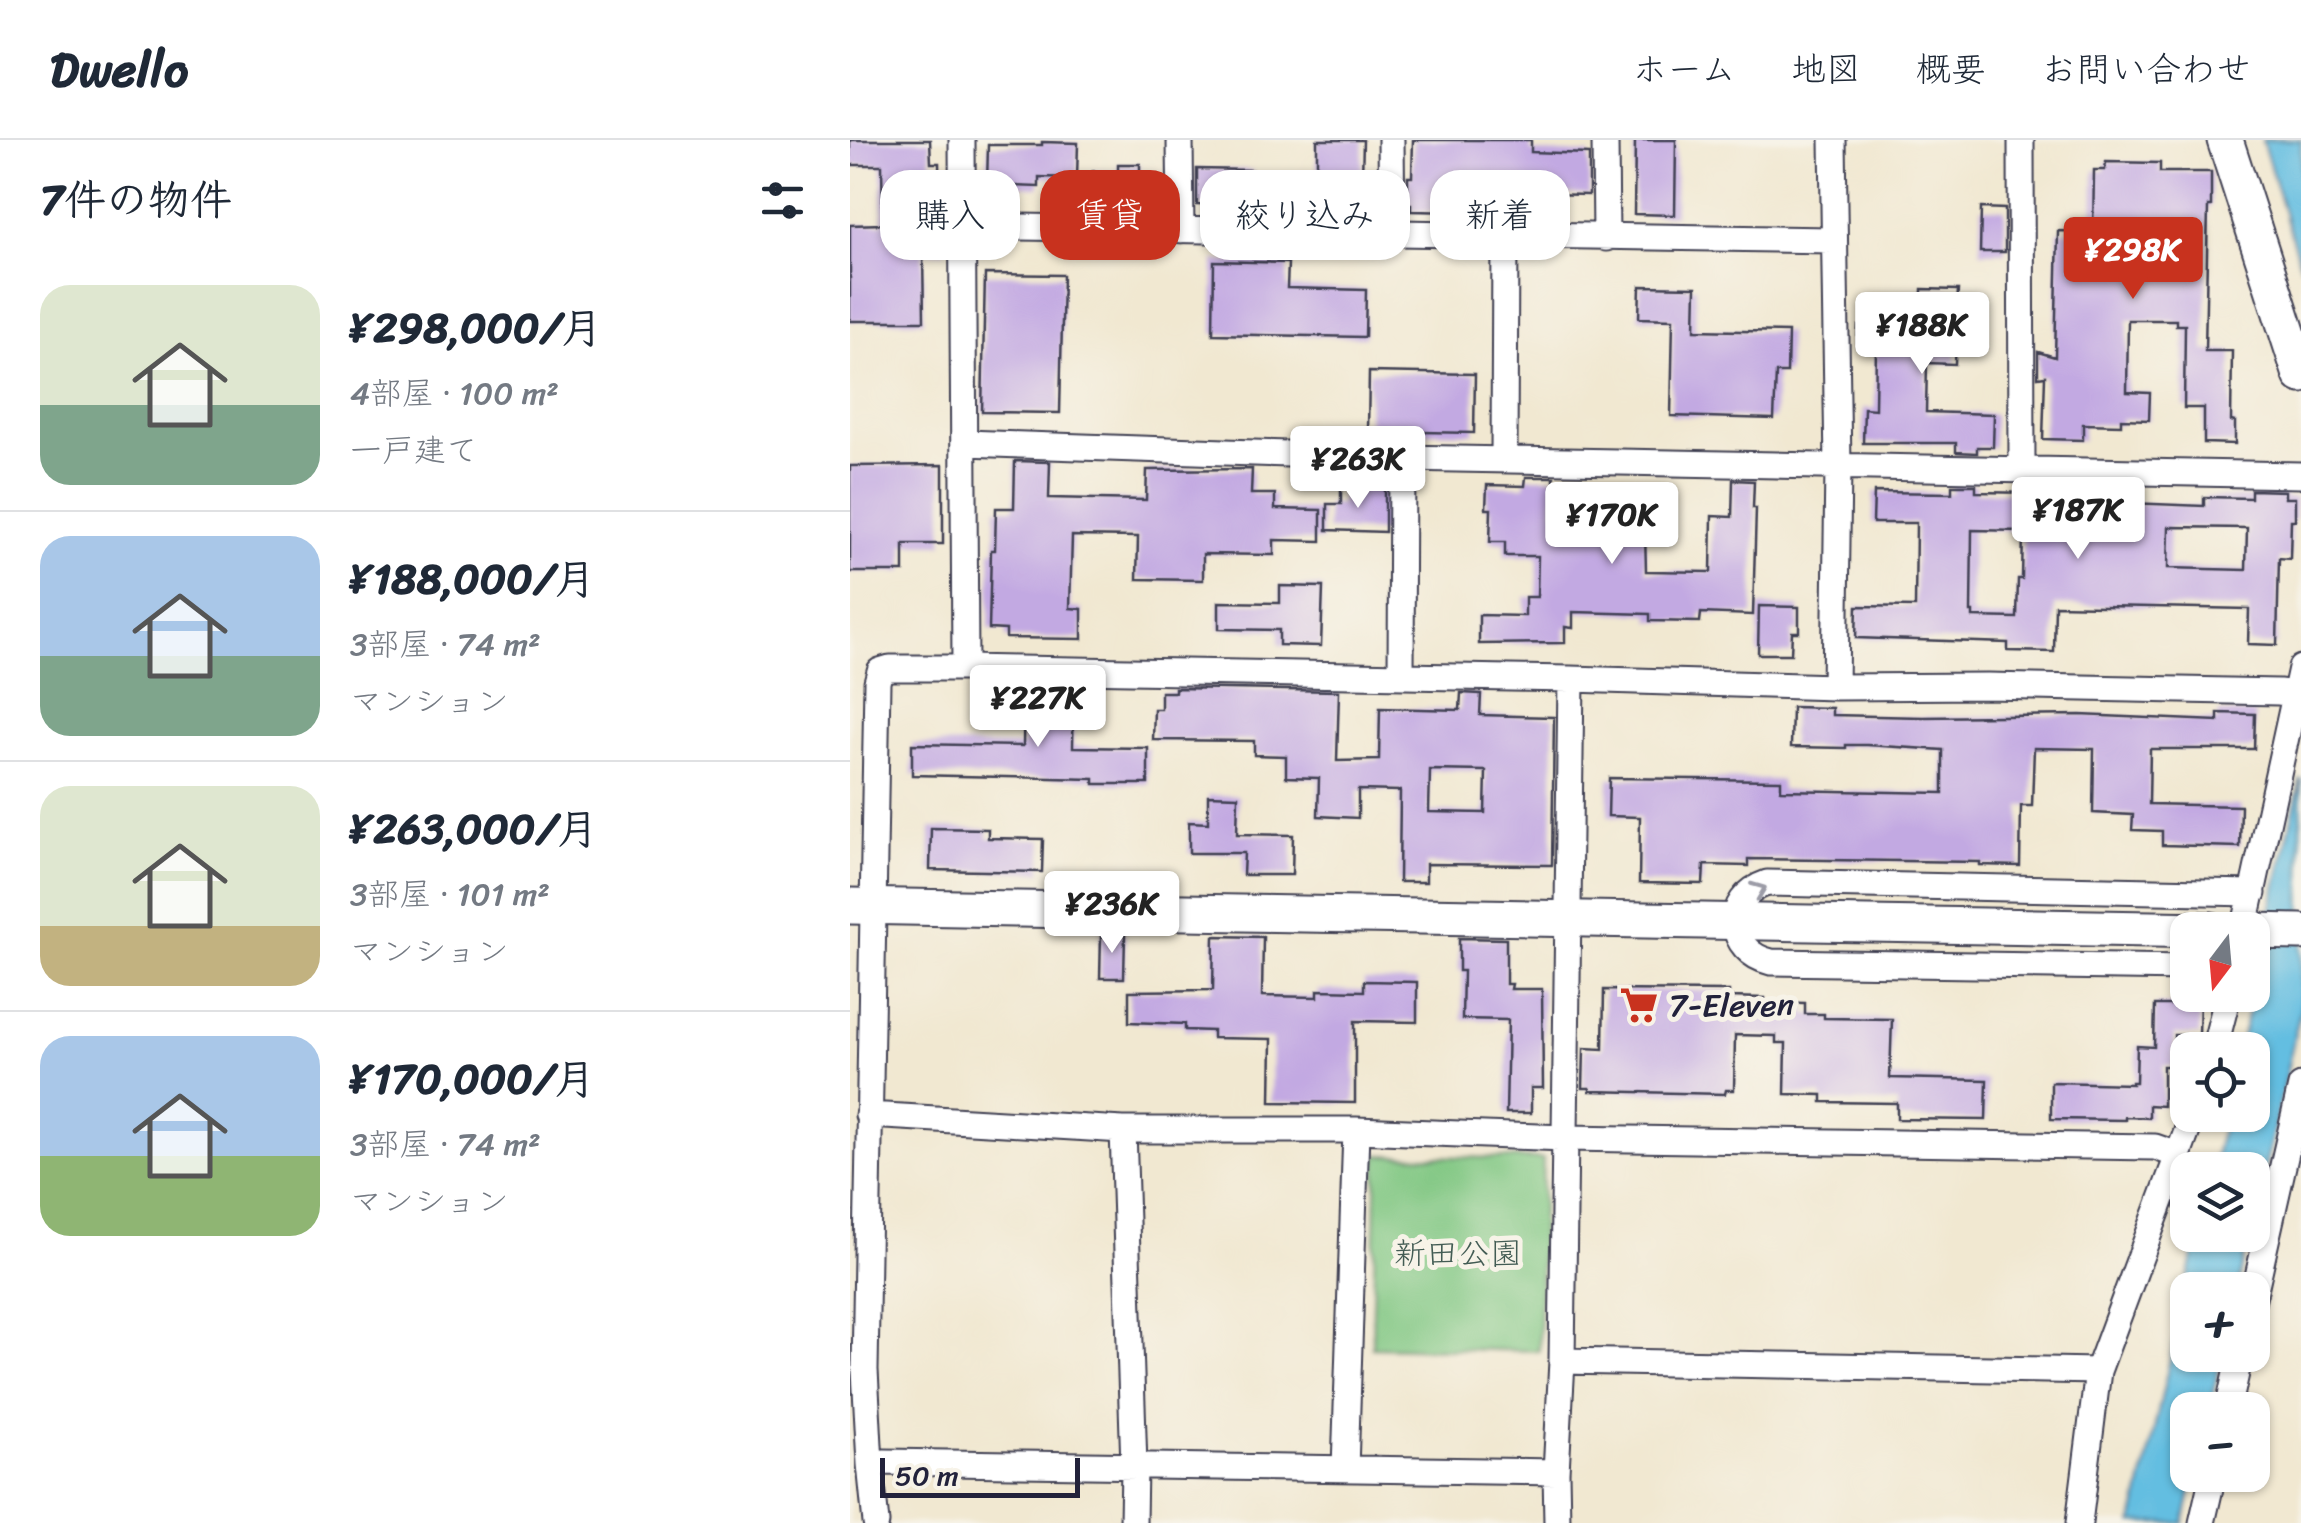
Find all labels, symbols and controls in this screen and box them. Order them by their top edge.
text: Dwello [50,27,188,112]
text: ホーム [1632,38,1736,100]
text: 地図 [1791,38,1861,100]
text: 概要 [1916,38,1986,100]
text: お問い合わせ [2041,38,2251,100]
text: 7件の物件 [40,163,232,237]
chip: 購入 [880,170,1020,260]
chip: 賃貸 [1040,170,1180,260]
chip: 絞り込み [1200,170,1410,260]
chip: 新着 [1430,170,1570,260]
icon: filters [755,173,810,228]
pin: ¥298K [2063,217,2203,302]
text: ¥298K [2086,221,2180,278]
text: ¥298,000/月 [350,291,602,365]
pin: ¥188K [1852,292,1992,377]
text: ¥188K [1877,296,1967,353]
icon: home [120,325,240,445]
text: 4部屋 · 100 m² [350,365,559,422]
text: 一戸建て [350,422,478,479]
pin: ¥263K [1288,426,1428,511]
text: ¥263K [1312,430,1404,487]
pin: ¥187K [2008,477,2148,562]
text: ¥187K [2034,481,2122,538]
pin: ¥170K [1542,482,1682,567]
text: ¥170K [1567,486,1657,543]
text: ¥188,000/月 [350,542,596,616]
icon: home [120,576,240,696]
text: 3部屋 · 74 m² [350,616,541,673]
pin: ¥227K [968,665,1108,750]
text: ¥227K [992,669,1084,726]
text: マンション [350,673,509,730]
text: ¥263,000/月 [350,792,598,866]
icon: home [120,826,240,946]
text: 3部屋 · 101 m² [350,866,550,923]
pin: ¥236K [1042,871,1182,956]
text: ¥236K [1066,875,1158,932]
one-way arrow [1750,881,1767,902]
north arrow [2170,912,2270,1012]
map controls [2170,912,2270,1492]
text: マンション [350,923,509,980]
place label: 7-Eleven [1669,977,1794,1034]
supermarket icon: 7-Eleven [1618,984,1660,1026]
button: locate [2170,1032,2270,1132]
text: ¥170,000/月 [350,1042,596,1116]
icon: home [120,1076,240,1196]
text: 3部屋 · 74 m² [350,1116,541,1173]
button: layers [2170,1152,2270,1252]
text: マンション [350,1173,509,1230]
park label: 新田公園 [1394,1225,1522,1282]
button: + [2170,1272,2270,1372]
button: − [2170,1392,2270,1492]
text: 50 m [895,1451,959,1500]
scale bar [880,1453,1080,1498]

